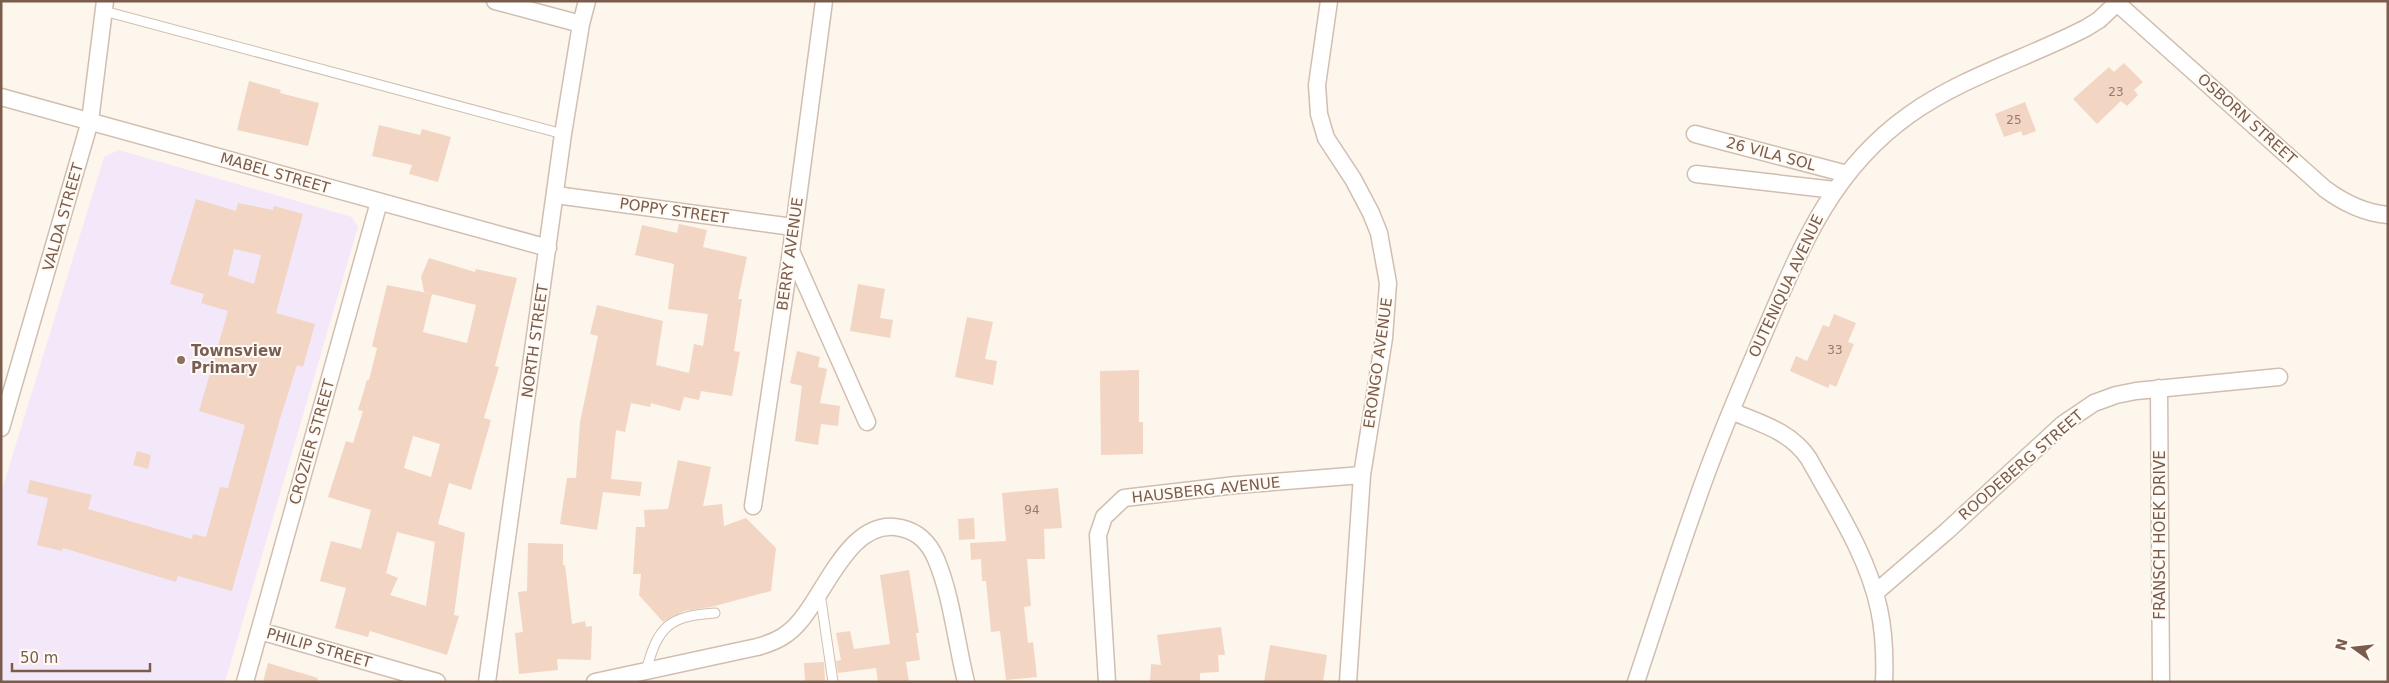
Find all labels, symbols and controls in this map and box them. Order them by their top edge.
street label: OSBORN STREET [2194,70,2301,169]
house number: 23 [2108,85,2124,99]
house number: 25 [2006,113,2022,127]
street label: 26 VILA SOL [1724,133,1818,175]
street label: MABEL STREET [218,149,333,197]
street label: VALDA STREET [39,160,87,273]
street label: POPPY STREET [618,194,730,228]
street label: BERRY AVENUE [773,196,807,312]
street label: OUTENIQUA AVENUE [1745,212,1827,360]
street label: NORTH STREET [518,282,552,399]
street label: ERONGO AVENUE [1360,296,1396,430]
place label: Townsview Primary [191,342,282,377]
house number: 33 [1827,343,1843,357]
marker: Townsview Primary [175,354,187,366]
street label: CROZIER STREET [286,377,339,507]
street label: ROODEBERG STREET [1955,406,2087,524]
street label: FRANSCH HOEK DRIVE [2151,450,2169,620]
street label: HAUSBERG AVENUE [1131,473,1281,507]
house number: 94 [1024,503,1040,517]
north arrow [2329,623,2379,673]
street label: PHILIP STREET [264,624,374,672]
text: N [2332,637,2351,652]
scale bar [12,640,150,672]
text: 50 m [20,649,58,667]

